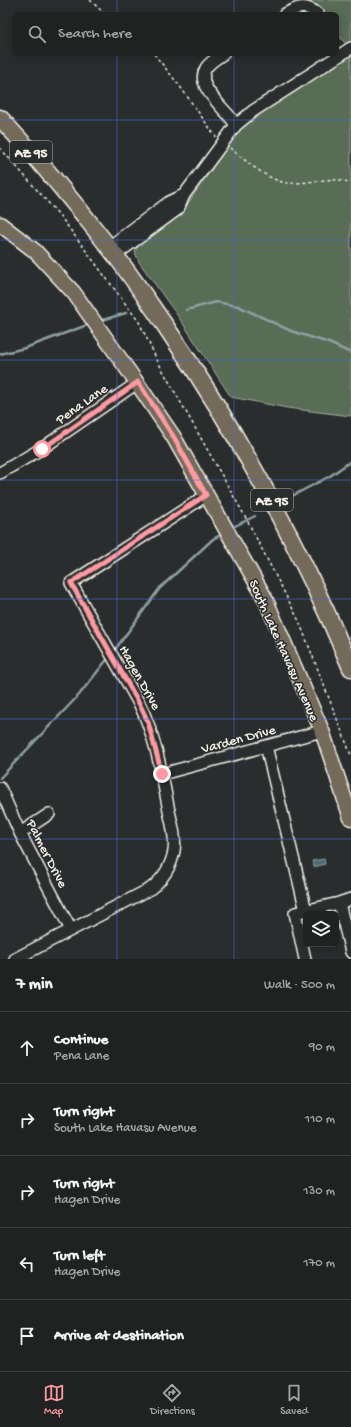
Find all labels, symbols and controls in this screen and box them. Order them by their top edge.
search box [12,12,339,56]
icon: search [26,23,48,45]
text: Search here [58,25,132,43]
road number: AZ 95 [10,141,52,163]
street label: Pena Lane [52,381,112,430]
route start [33,440,51,458]
road number: AZ 95 [251,489,293,511]
street label: South Lake Havasu Avenue [244,577,322,725]
street label: Hagen Drive [114,643,164,714]
street label: Varden Drive [199,722,279,759]
route end [153,765,171,783]
street label: Palmer Drive [21,816,71,892]
map controls [303,911,339,947]
button: layers [303,911,339,947]
text: 7 min [16,975,53,995]
text: Walk · 500 m [264,978,335,993]
text: Continue [54,1031,108,1049]
icon: ahead [16,1037,38,1059]
text: 90 m [309,1040,335,1055]
text: Pena Lane [54,1049,109,1064]
text: Turn right [54,1103,114,1121]
icon: right [16,1109,38,1131]
text: 110 m [305,1112,335,1127]
text: South Lake Havasu Avenue [54,1121,196,1136]
text: Turn right [54,1175,114,1193]
icon: right [16,1181,38,1203]
text: 130 m [303,1184,335,1199]
text: Hagen Drive [54,1193,120,1208]
text: Turn left [54,1247,105,1265]
icon: left [16,1253,38,1275]
text: 170 m [303,1256,335,1271]
text: Hagen Drive [54,1265,120,1280]
icon: arrive [16,1325,38,1347]
text: Arrive at destination [54,1327,184,1345]
tab: Map [43,1382,65,1418]
tab: Directions [150,1382,195,1418]
tab: Saved [280,1382,308,1418]

